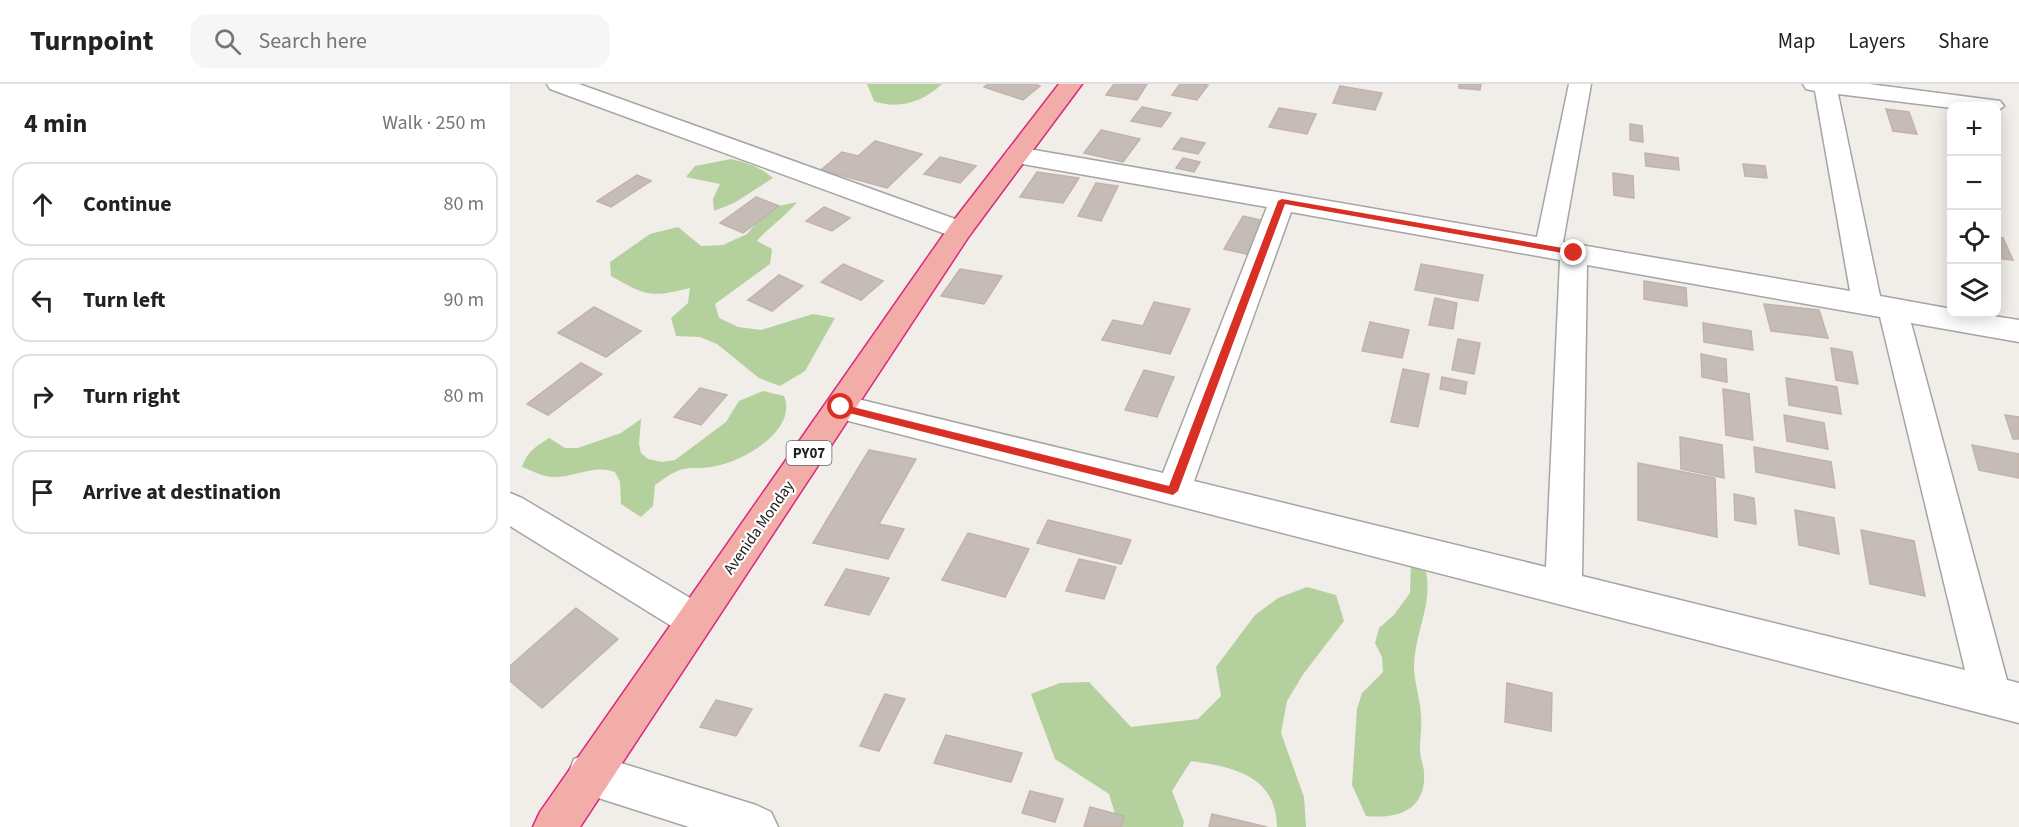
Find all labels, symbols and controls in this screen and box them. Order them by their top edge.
search box [190,14,610,68]
text: Turnpoint [30,21,154,61]
icon: search [211,25,244,58]
text: Search here [259,25,367,57]
text: Map [1778,26,1815,56]
text: Layers [1848,26,1905,56]
text: Share [1938,26,1989,56]
map controls [1947,102,2001,318]
button: + [1947,102,2001,156]
text: 4 min [24,105,87,142]
text: Walk · 250 m [382,109,486,137]
button: − [1947,156,2001,210]
icon: ahead [26,188,59,221]
text: Continue [83,188,172,220]
text: 80 m [444,190,484,218]
button: locate [1947,210,2001,264]
route end [1560,239,1586,265]
button: layers [1947,264,2001,318]
icon: left [26,284,59,317]
text: Turn left [83,284,165,316]
text: 90 m [444,286,484,314]
icon: right [26,380,59,413]
text: Turn right [83,380,180,412]
text: 80 m [444,382,484,410]
route start [827,393,853,419]
road number: PY07 [786,441,832,465]
icon: arrive [26,476,59,509]
text: Arrive at destination [83,476,281,508]
street label: Avenida Monday [718,476,800,579]

